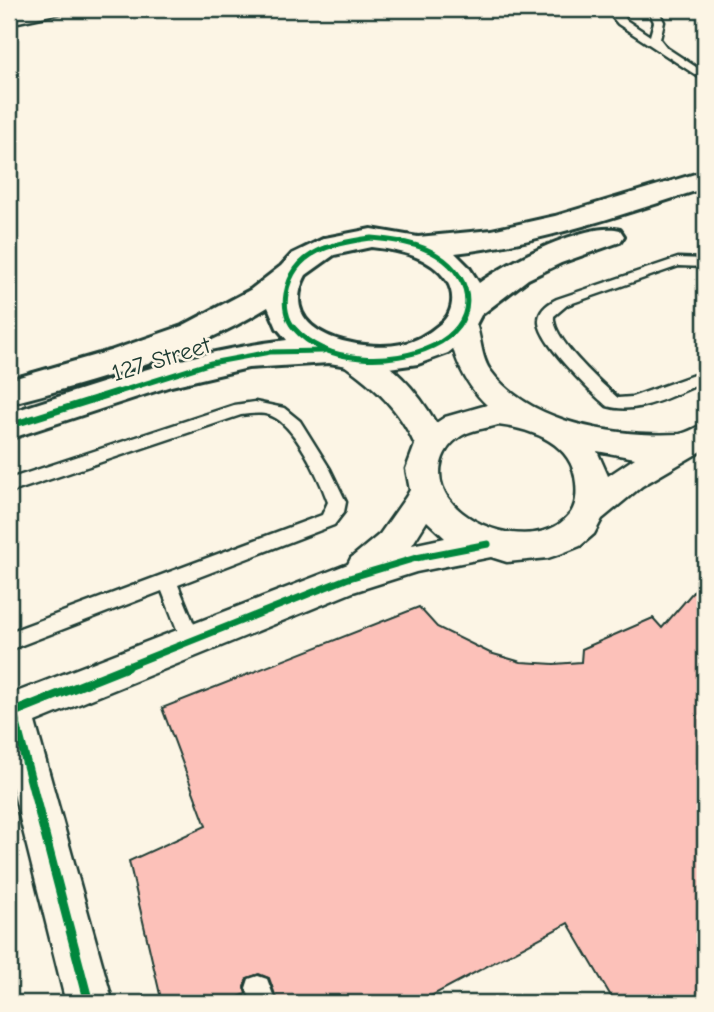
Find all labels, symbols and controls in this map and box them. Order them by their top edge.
street label: 127 Street [108,330,215,387]

